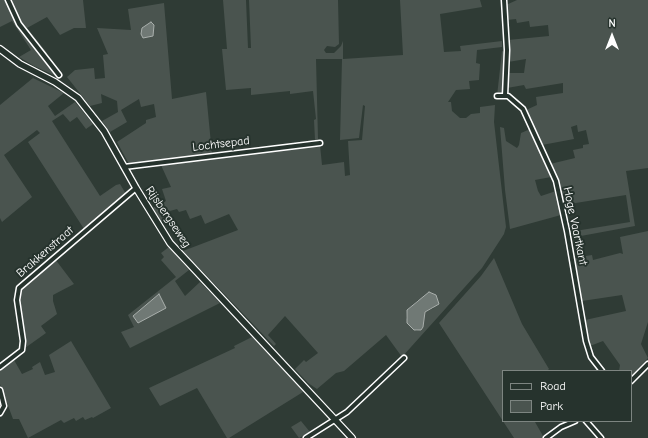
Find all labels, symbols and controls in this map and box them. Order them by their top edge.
north arrow [592,16,632,56]
text: N [608,17,616,30]
street label: Lochtsepad [191,133,251,155]
street label: Rijsbergseweg [142,183,194,251]
street label: Hoge Vaartkant [560,186,590,266]
street label: Brakkenstraat [14,223,76,281]
legend [502,370,632,422]
text: Road [540,379,566,393]
text: Park [540,399,563,413]

